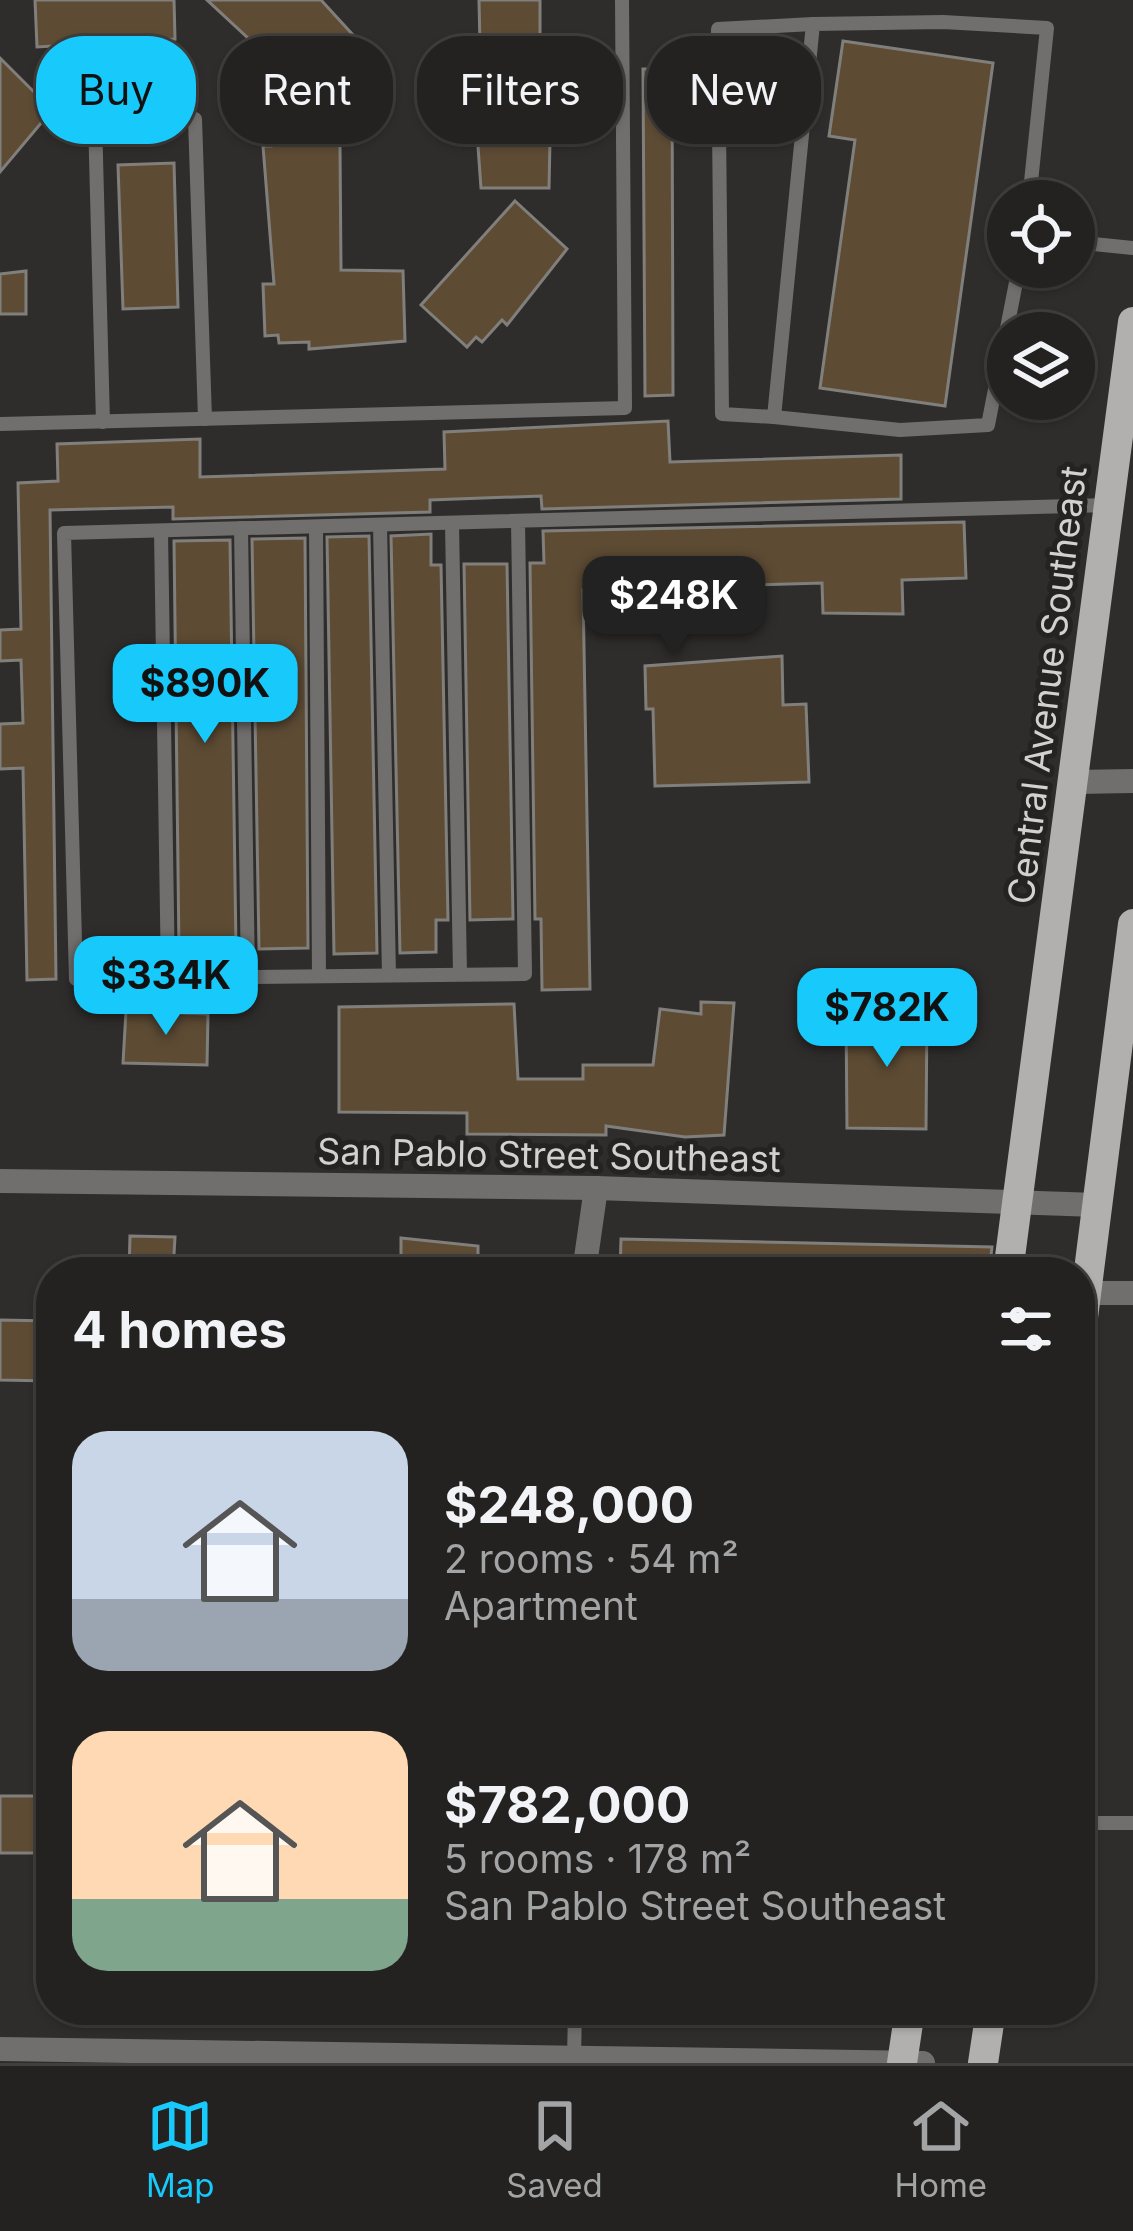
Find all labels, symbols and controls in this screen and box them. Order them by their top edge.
chip: Buy [36,36,196,144]
chip: Rent [220,36,393,144]
chip: Filters [417,36,623,144]
chip: New [647,36,821,144]
map controls [987,180,1095,420]
button: locate [987,180,1095,288]
button: layers [987,312,1095,420]
street label: Central Avenue Southeast [998,463,1096,906]
pin: $248K [590,556,758,658]
text: $248K [609,571,739,618]
pin: $890K [121,644,289,746]
text: $890K [140,659,270,706]
pin: $334K [82,936,250,1038]
text: $334K [101,951,231,998]
pin: $782K [803,968,971,1070]
text: $782K [824,983,950,1030]
street label: San Pablo Street Southeast [317,1129,781,1181]
icon: filters [993,1296,1059,1362]
text: 4 homes [72,1299,287,1360]
text: $248,000 [444,1474,694,1535]
icon: home [168,1479,312,1623]
text: 2 rooms · 54 m² [444,1535,739,1582]
text: Apartment [444,1582,638,1629]
text: $782,000 [444,1774,690,1835]
icon: home [168,1779,312,1923]
text: 5 rooms · 178 m² [444,1835,751,1882]
text: San Pablo Street Southeast [444,1882,946,1929]
tab: Map [146,2093,214,2205]
tab: Saved [506,2093,603,2205]
tab: Home [895,2093,987,2205]

